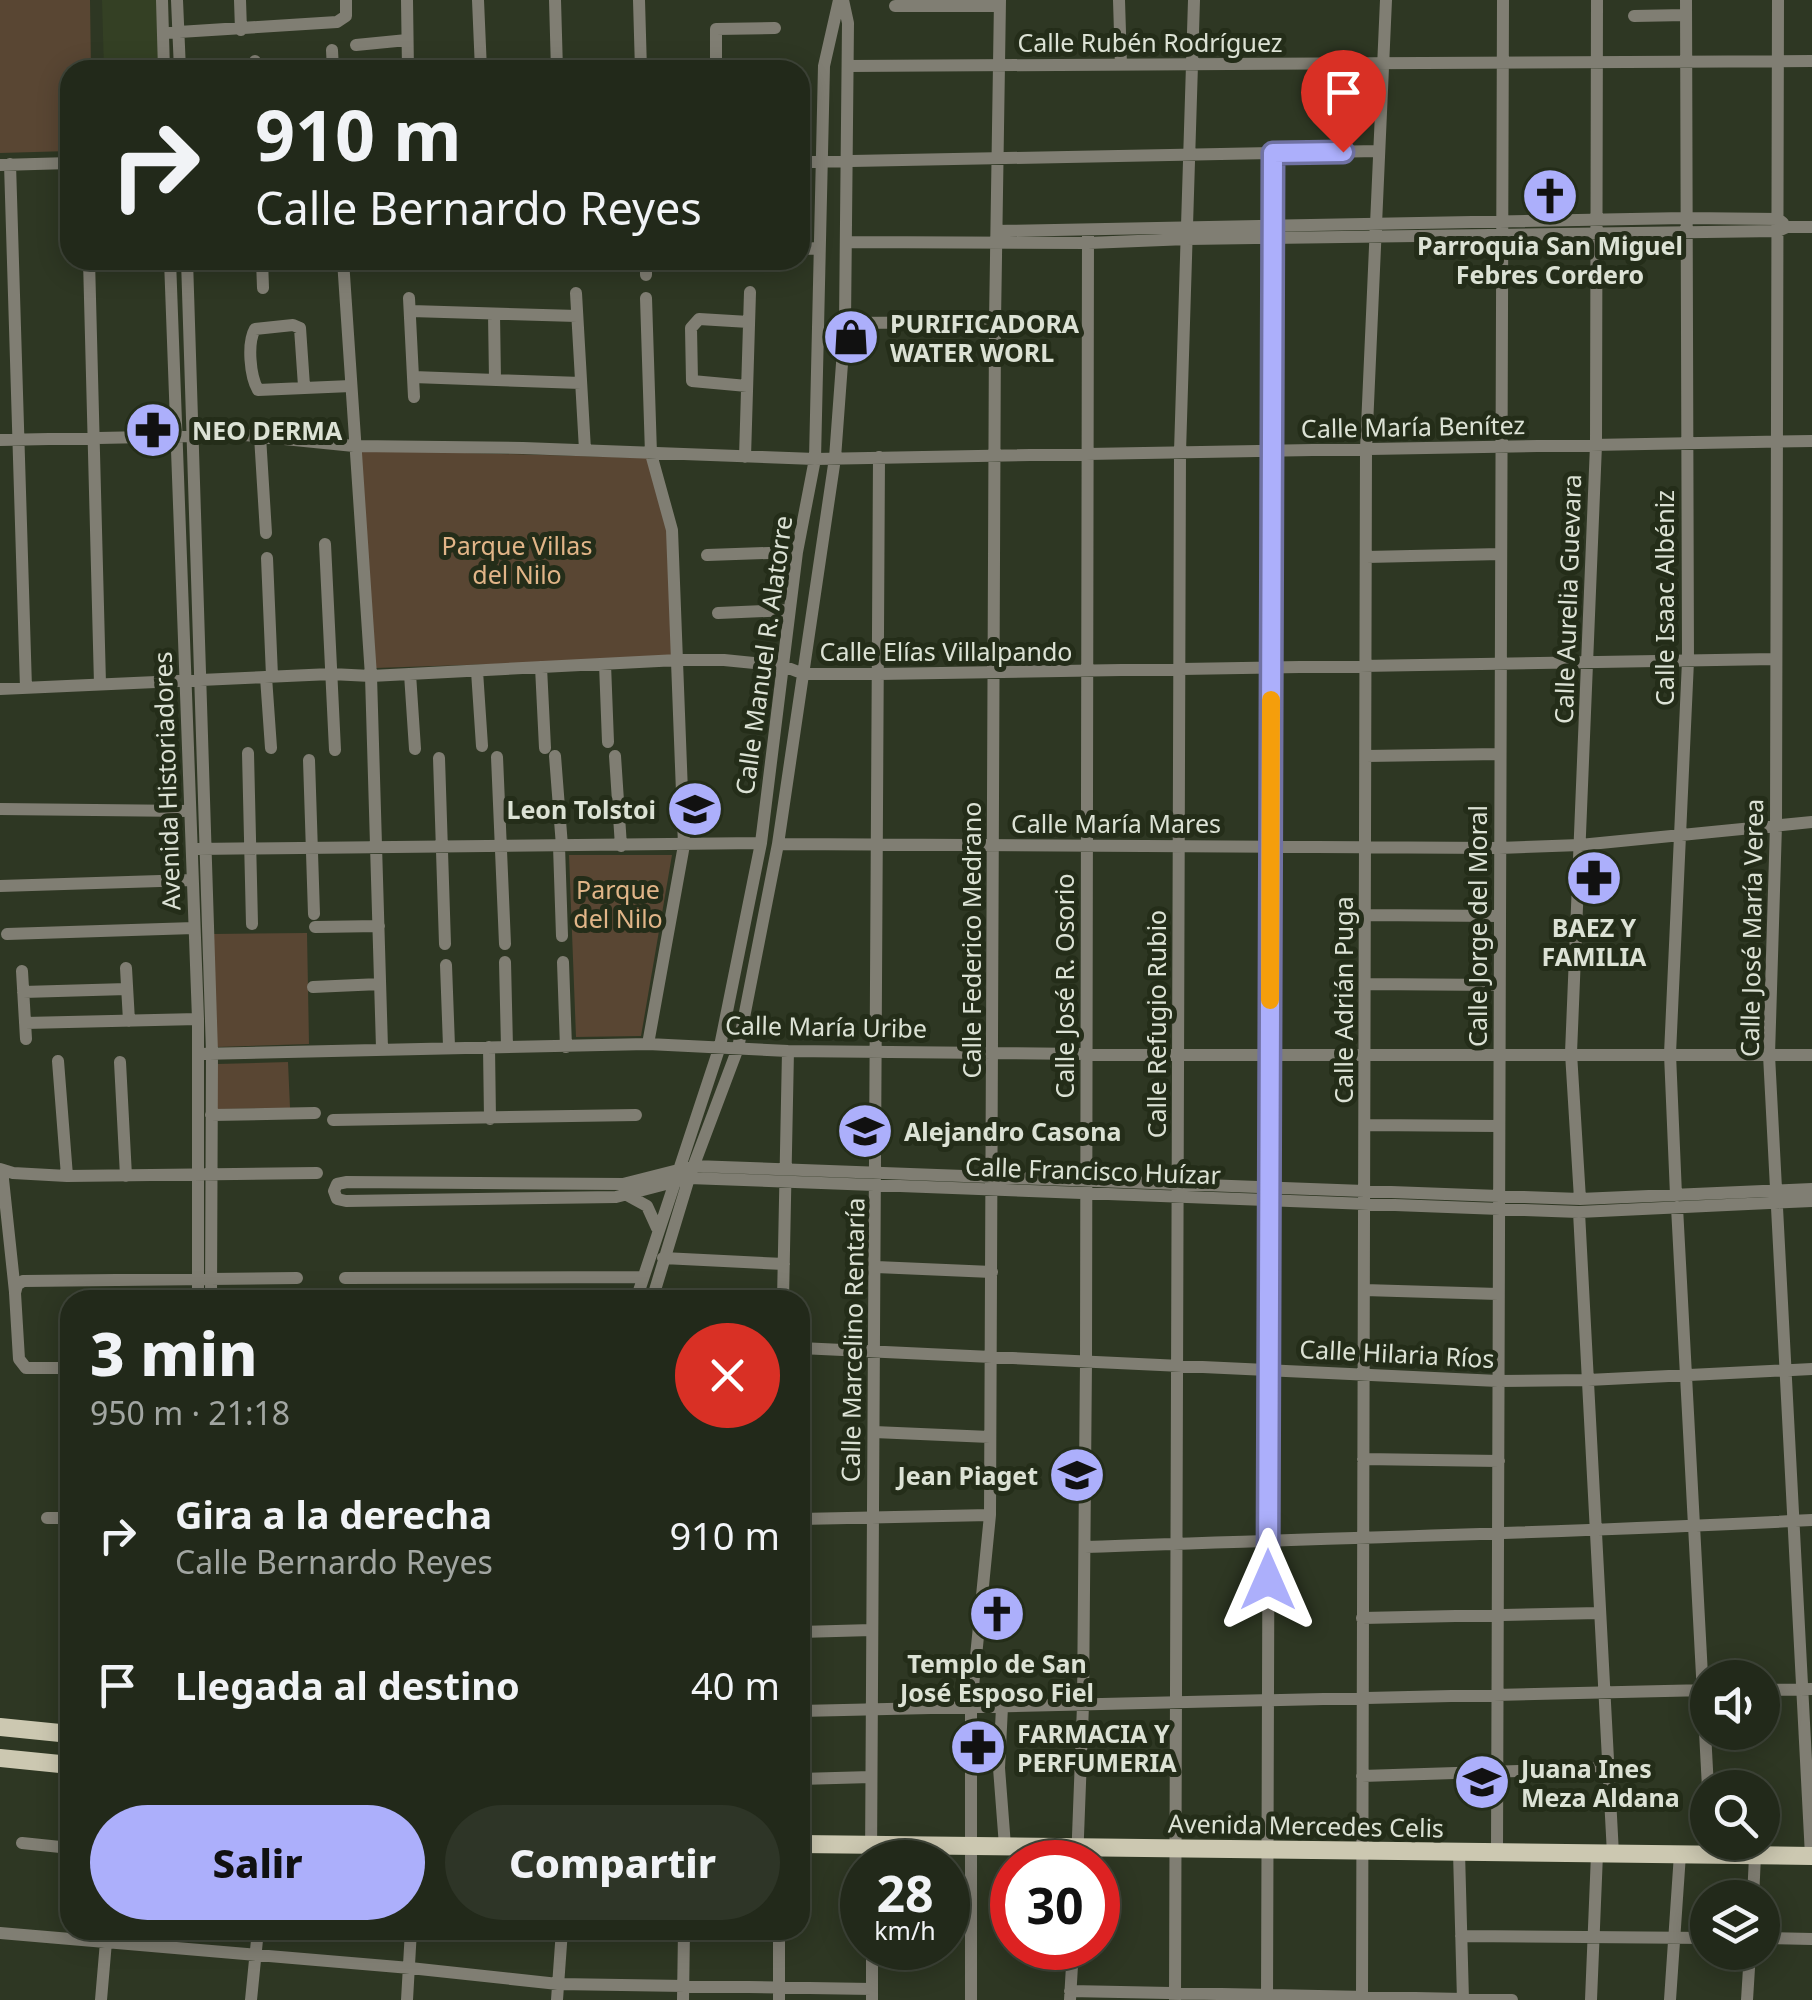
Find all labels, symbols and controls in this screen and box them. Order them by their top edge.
street label: Calle Rubén Rodríguez [1017,25,1283,59]
pin [1301,50,1386,153]
icon: arrive [1316,65,1371,120]
text: 910 m [255,86,462,182]
icon: right [90,100,220,230]
church icon: Parroquia San Miguel Febres Cordero [1520,166,1580,226]
text: Calle Bernardo Reyes [255,177,702,238]
place label: Parroquia San Miguel Febres Cordero [1417,228,1683,291]
place label: PURIFICADORA WATER WORL [890,306,1080,369]
shop icon: PURIFICADORA WATER WORL [821,307,881,367]
pharmacy icon: NEO DERMA [123,400,183,460]
street label: Calle María Benítez [1301,407,1525,445]
place label: NEO DERMA [192,413,343,447]
street label: Calle Aurelia Guevara [1546,474,1588,724]
street label: Calle Isaac Albéniz [1647,490,1681,706]
street label: Calle Manuel R. Alatorre [727,513,799,797]
park label: Parque Villas del Nilo [442,528,592,591]
street label: Calle Elías Villalpando [820,634,1072,668]
street label: Avenida Historiadores [144,651,188,911]
school or university icon: Leon Tolstoi [665,779,725,839]
place label: Leon Tolstoi [506,792,656,826]
street label: Calle José María Verea [1732,799,1770,1057]
street label: Calle Federico Medrano [954,802,988,1078]
street label: Calle Jorge del Moral [1460,805,1494,1047]
street label: Calle María Mares [1011,806,1221,840]
pharmacy icon: BAEZ Y FAMILIA [1564,848,1624,908]
park label: Parque del Nilo [573,872,663,935]
street label: Calle José R. Osorio [1047,873,1081,1099]
street label: Calle Adrián Puga [1326,896,1360,1104]
street label: Calle Refugio Rubio [1139,910,1173,1138]
place label: BAEZ Y FAMILIA [1542,910,1647,973]
street label: Calle María Uribe [725,1007,927,1045]
school or university icon: Alejandro Casona [835,1101,895,1161]
place label: Alejandro Casona [904,1114,1121,1148]
street label: Calle Francisco Huízar [964,1149,1222,1191]
street label: Calle Marcelino Rentaría [833,1197,871,1483]
text: 3 min [90,1312,258,1394]
button: close [675,1323,780,1428]
street label: Calle Hilaria Ríos [1299,1331,1495,1375]
text: 950 m · 21:18 [90,1391,290,1434]
school or university icon: Jean Piaget [1047,1445,1107,1505]
place label: Jean Piaget [896,1458,1038,1492]
text: Gira a la derecha [175,1488,492,1540]
icon: right [90,1508,145,1563]
text: 910 m [669,1509,780,1561]
position arrow [1216,1528,1320,1632]
text: Calle Bernardo Reyes [175,1540,493,1583]
church icon: Templo de San José Esposo Fiel [967,1584,1027,1644]
place label: Templo de San José Esposo Fiel [898,1646,1094,1709]
icon: arrive [90,1658,145,1713]
text: Llegada al destino [175,1659,520,1711]
text: 40 m [691,1659,780,1711]
map controls [1690,1660,1780,1970]
button: sound [1690,1660,1780,1750]
place label: FARMACIA Y PERFUMERIA [1017,1716,1177,1779]
pharmacy icon: FARMACIA Y PERFUMERIA [948,1717,1008,1777]
place label: Juana Ines Meza Aldana [1519,1751,1680,1814]
school or university icon: Juana Ines Meza Aldana [1452,1752,1512,1812]
button: search [1690,1770,1780,1860]
button: Salir [90,1805,425,1920]
button: Compartir [445,1805,780,1920]
street label: Avenida Mercedes Celis [1168,1806,1444,1844]
speed limit sign: 30 [990,1840,1120,1970]
text: 28 [876,1859,934,1927]
button: layers [1690,1880,1780,1970]
text: km/h [874,1913,936,1947]

